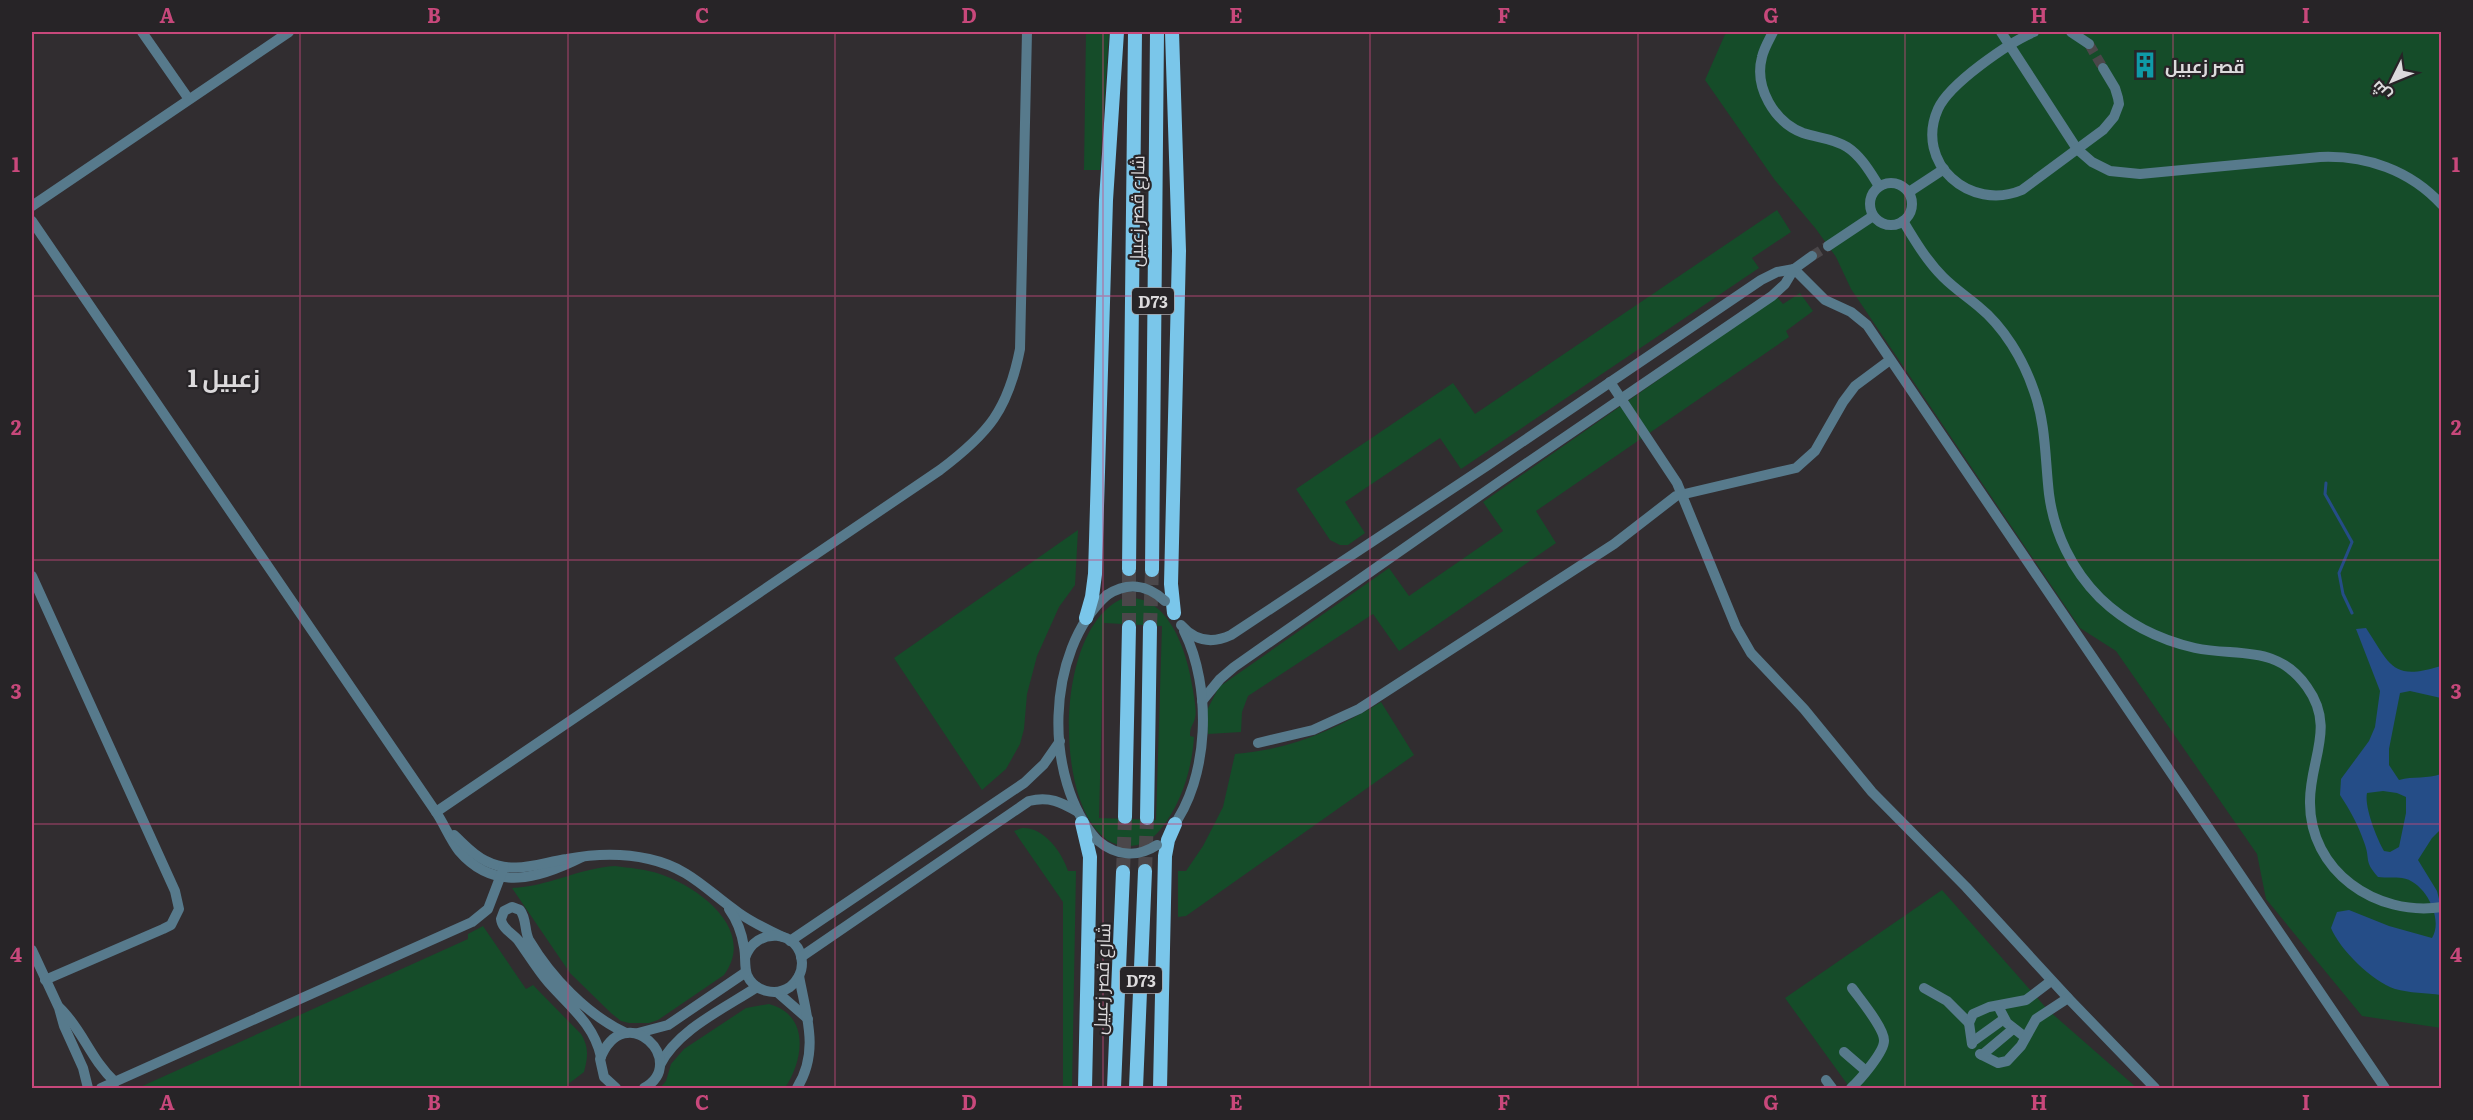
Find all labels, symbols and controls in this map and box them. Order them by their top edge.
text: A [159,0,175,29]
text: B [427,0,441,29]
text: C [695,0,709,29]
text: D [961,0,977,29]
text: E [1229,0,1243,29]
text: F [1498,0,1511,29]
text: G [1763,0,1779,29]
text: H [2031,0,2047,29]
text: I [2302,0,2310,29]
building icon: قصر زعبيل [2130,50,2160,80]
north arrow [2362,51,2422,111]
place label: قصر زعبيل [2165,52,2245,79]
text: ش [2365,76,2396,108]
text: 1 [12,148,20,178]
text: 1 [2452,148,2460,178]
street label: شارع قصر زعبيل [1122,155,1150,267]
road number: D73 [1132,288,1174,314]
district label: زعبيل 1 [188,359,260,394]
text: 2 [11,411,22,441]
text: 2 [2451,411,2462,441]
text: 3 [10,675,22,705]
text: 3 [2450,675,2462,705]
street label: شارع قصر زعبيل [1086,923,1116,1035]
text: 4 [10,938,22,968]
text: 4 [2450,938,2462,968]
road number: D73 [1120,967,1162,993]
text: A [159,1086,175,1116]
text: B [427,1086,441,1116]
text: C [695,1086,709,1116]
text: D [961,1086,977,1116]
text: E [1229,1086,1243,1116]
text: F [1498,1086,1511,1116]
text: G [1763,1086,1779,1116]
text: H [2031,1086,2047,1116]
text: I [2302,1086,2310,1116]

